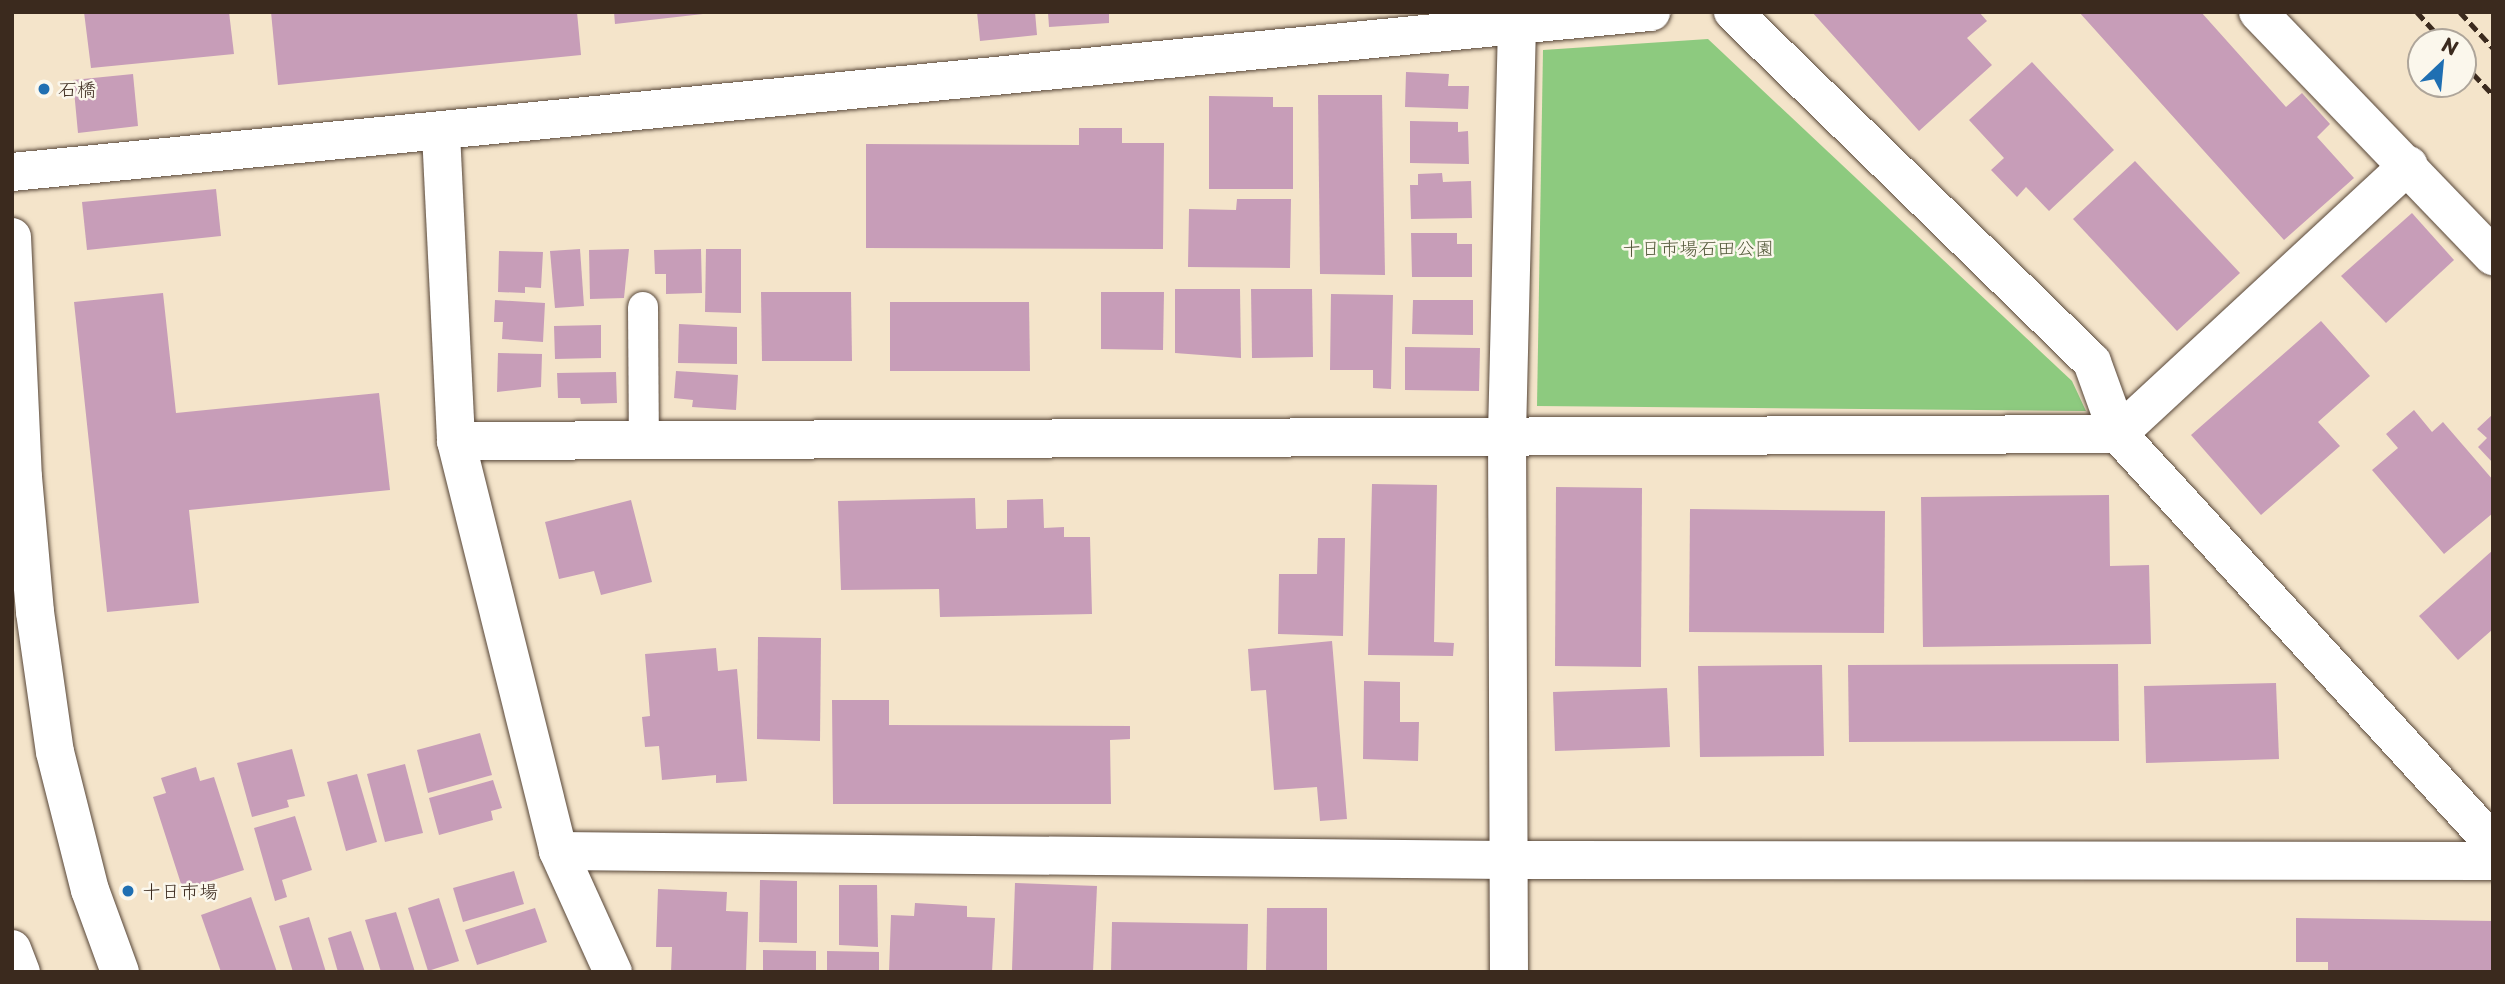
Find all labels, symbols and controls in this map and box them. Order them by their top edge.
north arrow [2407,28,2477,98]
text: N [2437,30,2463,62]
place label: 石橋 [58,78,96,100]
marker: 石橋 [36,81,52,97]
park label: 十日市場石田公園 [1622,237,1774,259]
place label: 十日市場 [142,880,218,902]
marker: 十日市場 [120,883,136,899]

